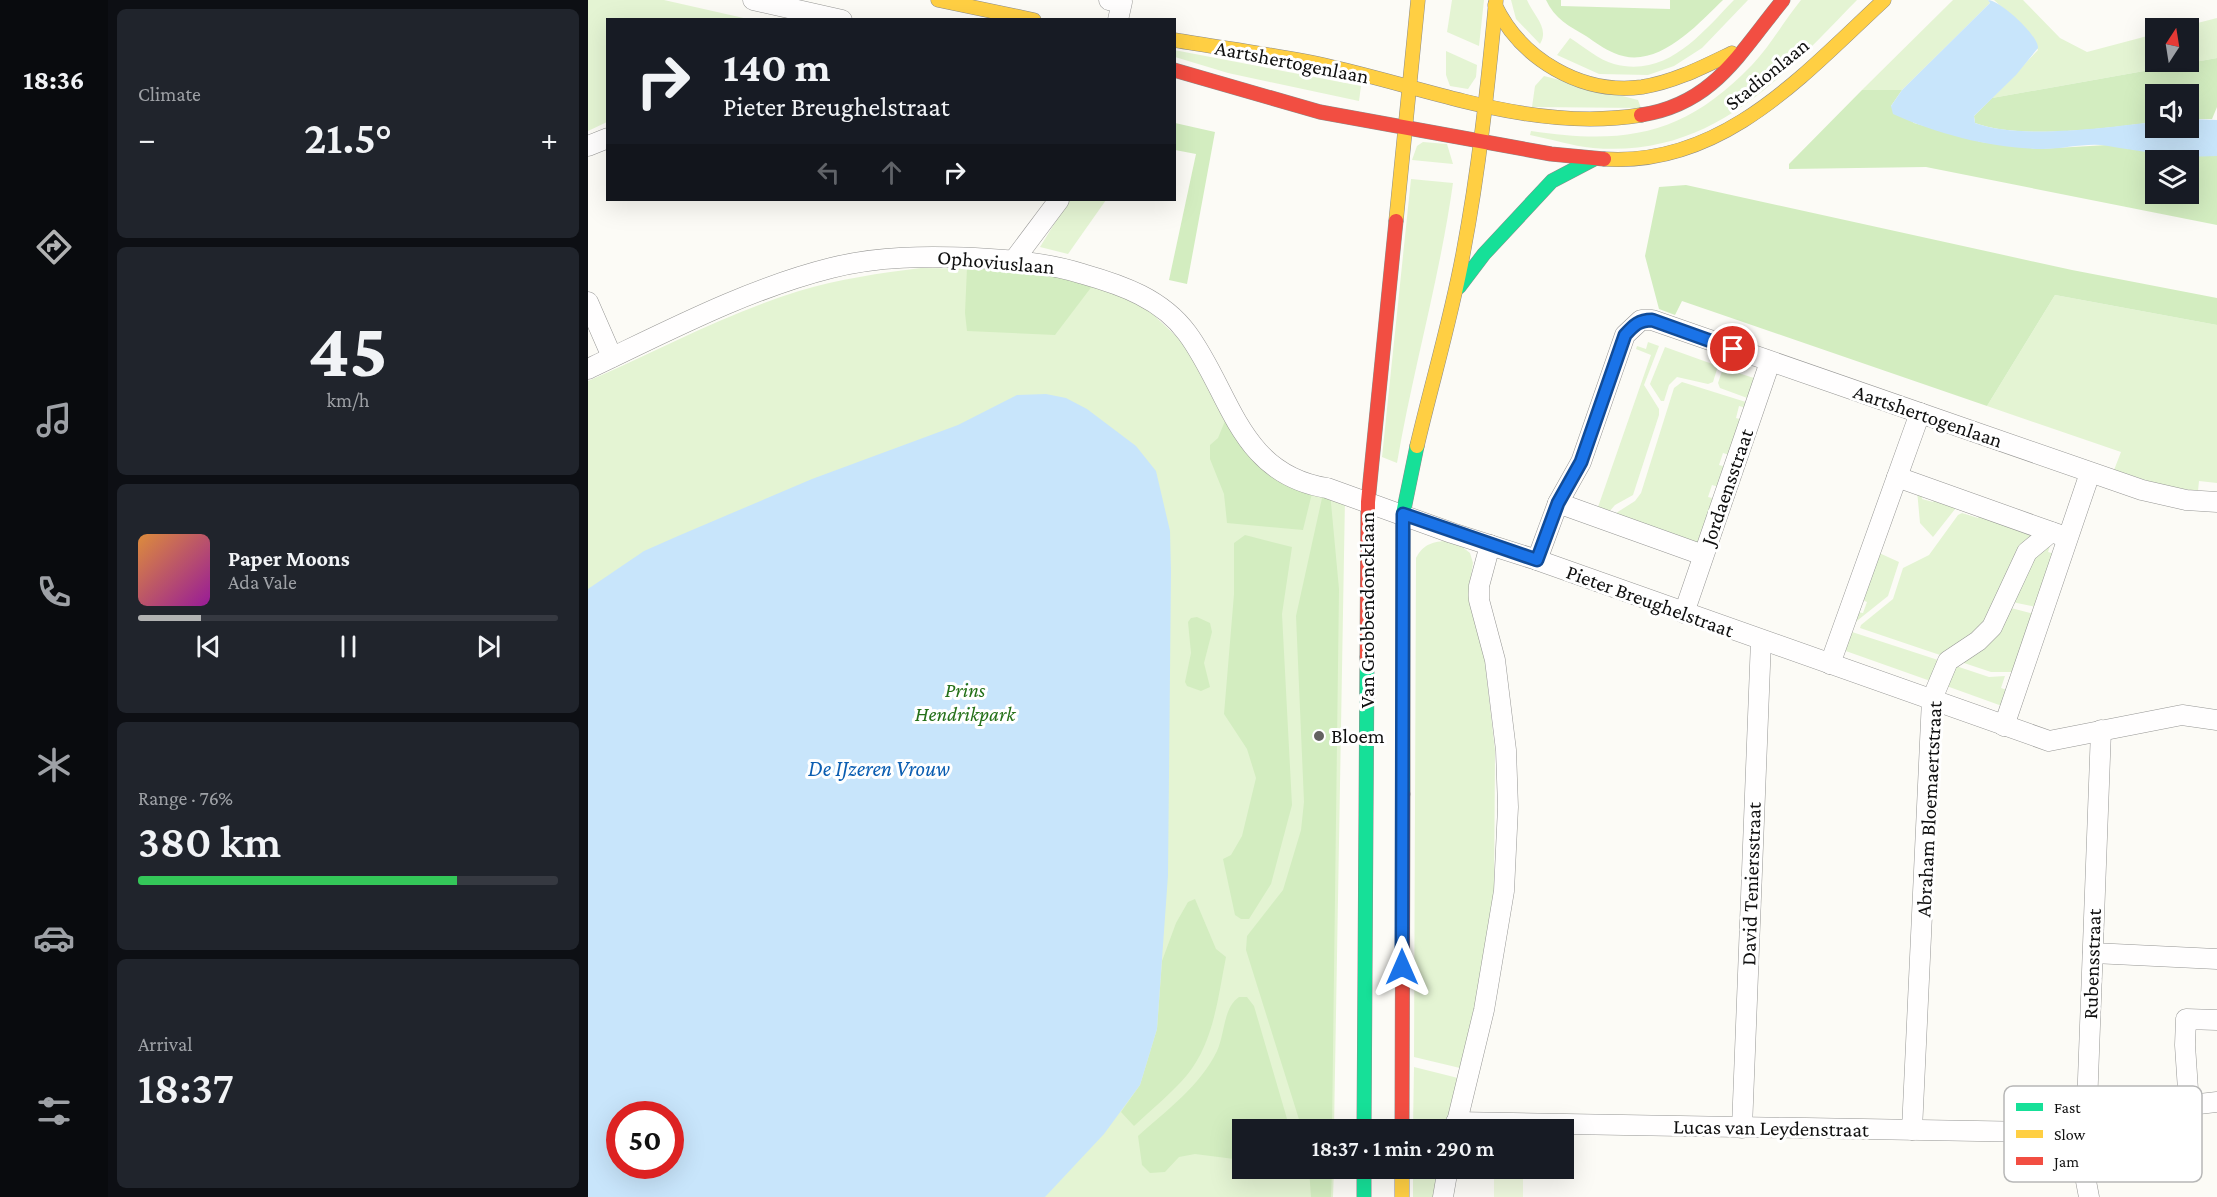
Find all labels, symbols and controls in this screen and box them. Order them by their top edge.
north arrow [2145,18,2199,72]
map controls [2145,18,2199,204]
street label: Stadionlaan [1720,33,1814,115]
street label: Aartshertogenlaan [1213,35,1371,89]
icon: right [624,42,702,120]
text: 140 m [723,43,831,90]
text: 18:36 [23,65,85,95]
text: Climate [138,83,201,105]
button: sound [2145,84,2199,138]
text: Pieter Breughelstraat [723,92,950,122]
text: 21.5° [304,113,392,163]
text: − [138,120,155,157]
text: + [541,120,558,157]
button: layers [2145,150,2199,204]
icon: left [812,156,845,189]
icon: ahead [875,156,908,189]
icon: right [938,156,971,189]
icon: directions [33,226,75,268]
street label: Ophoviuslaan [936,245,1056,279]
text: 45 [308,306,388,393]
pin [1707,323,1758,374]
icon: arrive [1716,332,1749,365]
street label: Aartshertogenlaan [1850,379,2006,453]
text: km/h [326,389,370,411]
icon: music [33,399,75,441]
street label: Jordaensstraat [1695,425,1759,550]
street label: Van Grobbendoncklaan [1355,512,1379,708]
text: Paper Moons [228,546,350,571]
street label: Pieter Breughelstraat [1563,560,1738,643]
icon: phone [33,571,75,613]
text: Ada Vale [228,571,297,593]
icon: previous [192,630,225,663]
icon: pause [332,630,365,663]
icon: next [472,630,505,663]
park label: Prins Hendrikpark [915,678,1016,726]
street label: Abraham Bloemaertstraat [1911,699,1947,918]
place label: Bloem [1331,724,1385,748]
marker: Bloem [1312,729,1326,743]
icon: climate [33,744,75,786]
water label: De IJzeren Vrouw [808,756,950,781]
text: Range · 76% [138,787,233,809]
street label: David Teniersstraat [1736,801,1766,966]
text: 380 km [138,817,281,867]
street label: Rubensstraat [2078,907,2106,1020]
icon: car [33,917,75,959]
position arrow [1370,935,1434,999]
text: Arrival [138,1033,192,1055]
text: 18:37 [138,1063,234,1113]
legend [2004,1086,2202,1182]
icon: filters [33,1090,75,1132]
text: Fast [2054,1099,2081,1116]
speed limit sign: 50 [606,1101,684,1179]
street label: Lucas van Leydenstraat [1673,1114,1870,1142]
text: Slow [2054,1126,2086,1143]
text: 18:37 · 1 min · 290 m [1312,1136,1494,1161]
text: Jam [2052,1153,2079,1171]

